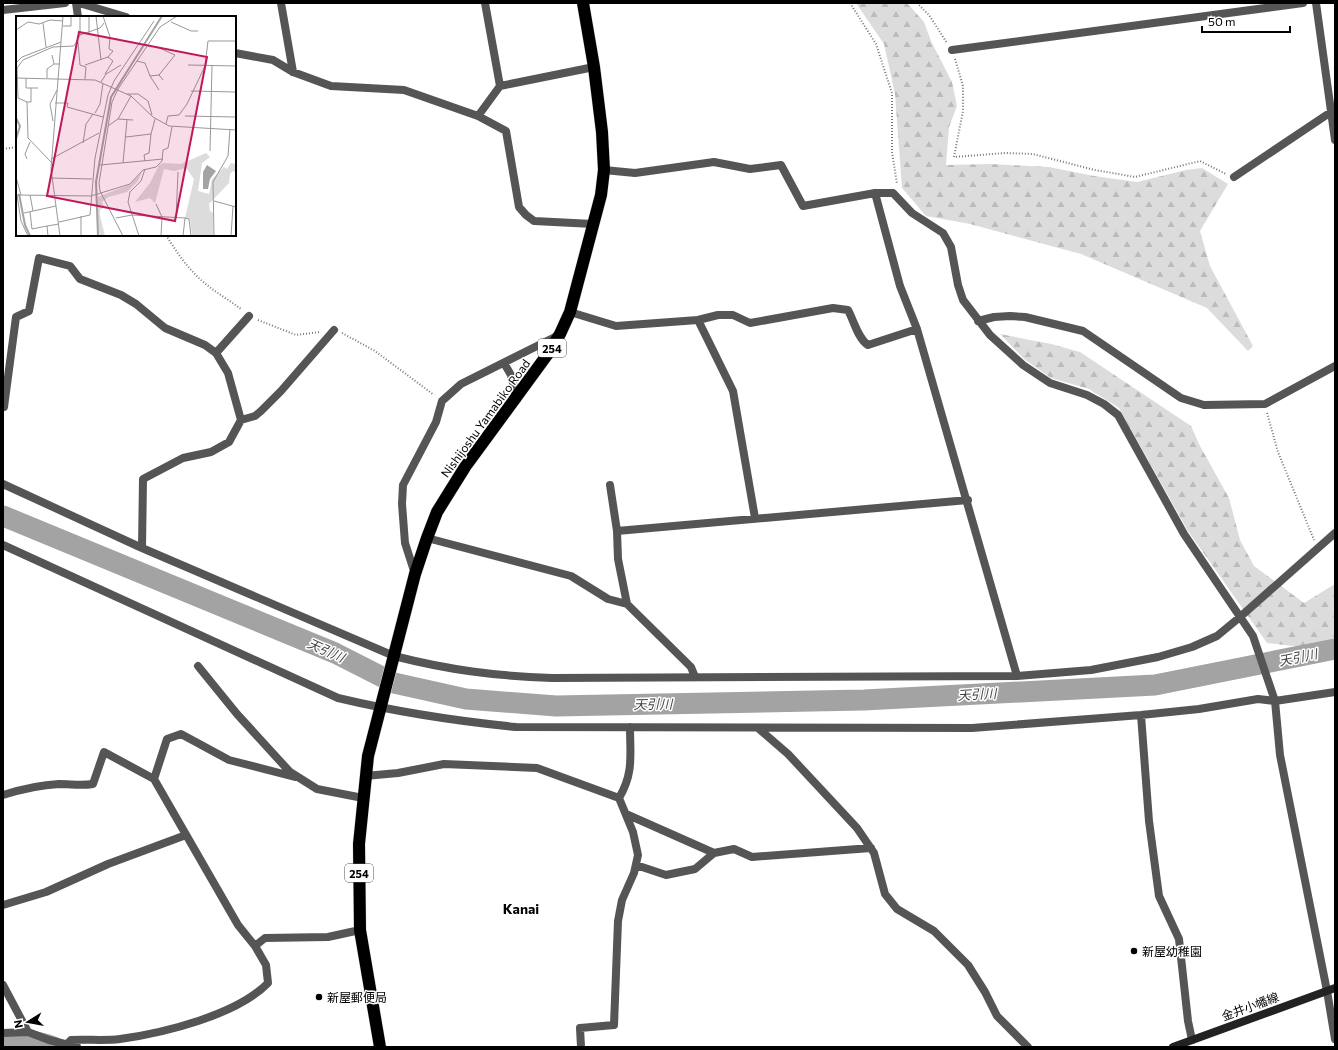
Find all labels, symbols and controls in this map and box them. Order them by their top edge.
scale bar [1202,8,1290,34]
text: 50 m [1208,14,1236,28]
inset map [16,16,236,236]
road number: 254 [538,339,566,357]
street label: Nishijoshu Yamabiko Road [437,356,533,480]
water label: 天引川 [305,635,349,666]
water label: 天引川 [1277,645,1321,669]
water label: 天引川 [957,685,999,703]
water label: 天引川 [633,696,675,712]
road number: 254 [345,864,373,882]
district label: Kanai [503,900,539,917]
place label: 新屋幼稚園 [1142,944,1202,958]
marker: 新屋幼稚園 [1129,946,1139,956]
street label: 金井小幡線 [1219,989,1281,1023]
place label: 新屋郵便局 [327,990,387,1004]
marker: 新屋郵便局 [314,992,324,1002]
north arrow [8,1002,48,1042]
text: N [11,1019,25,1029]

